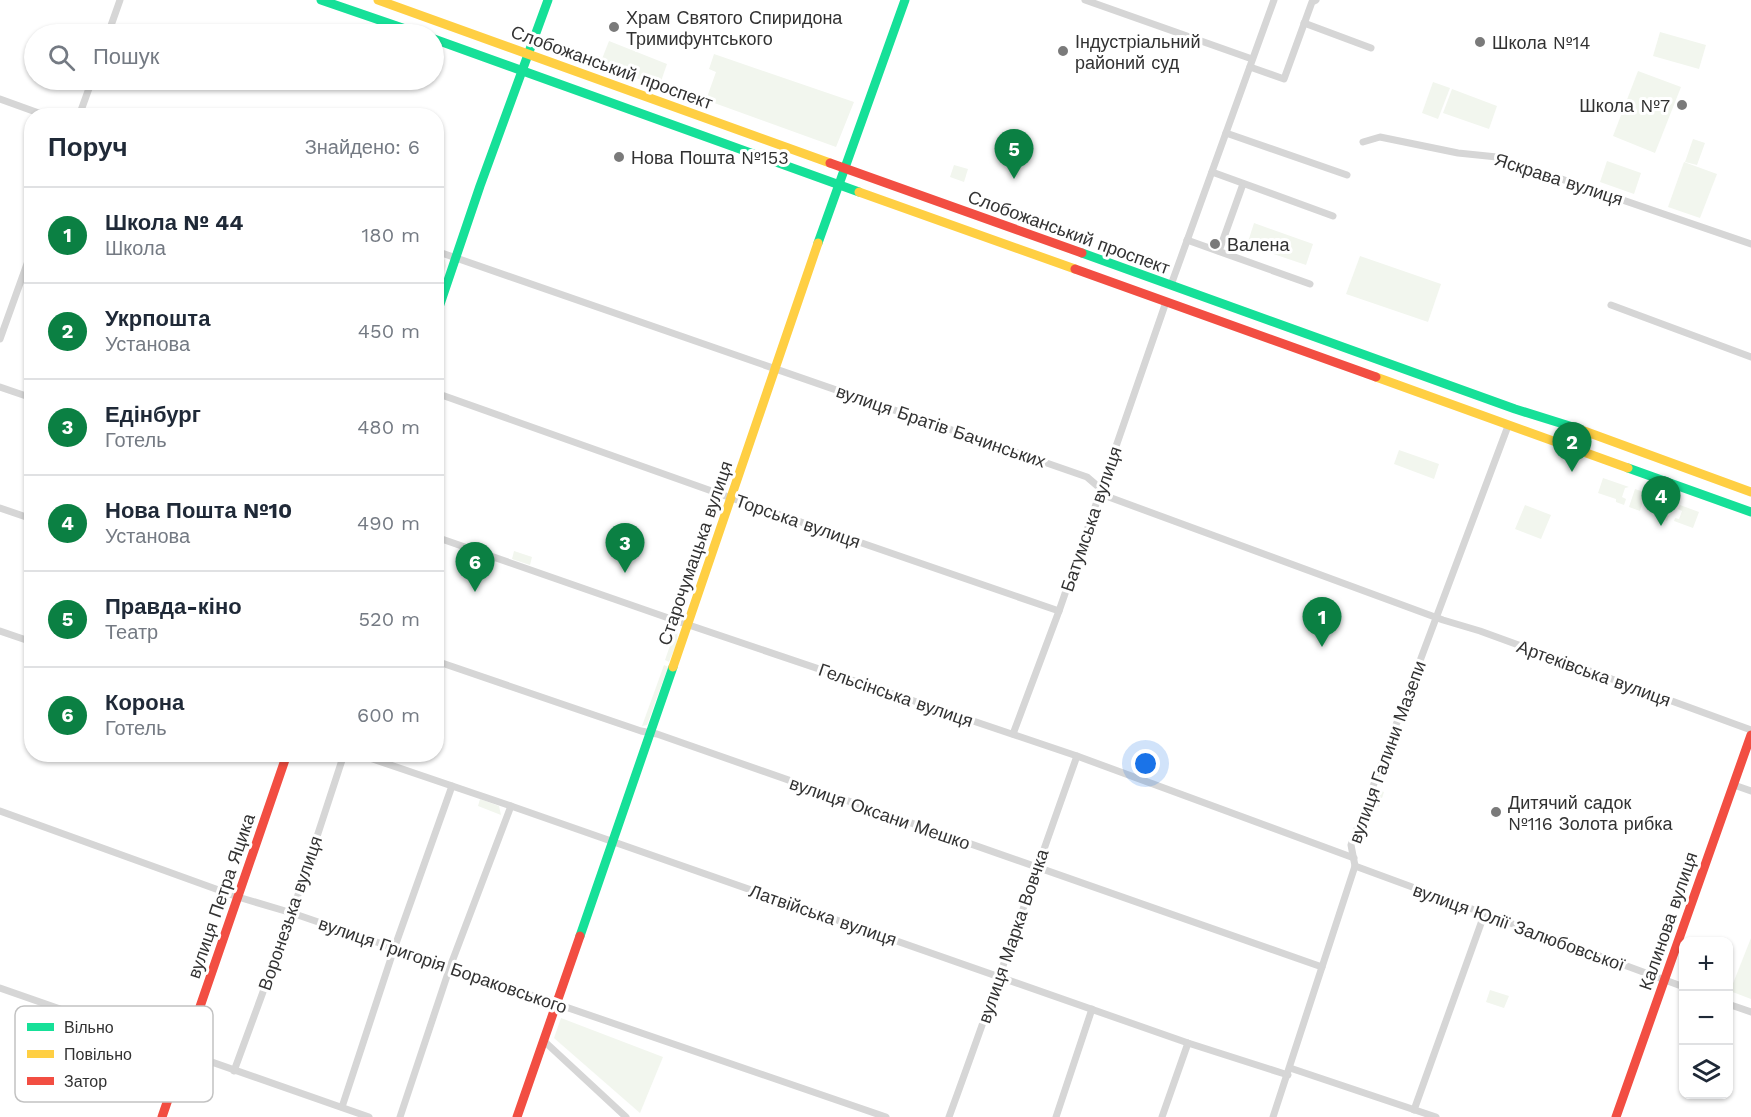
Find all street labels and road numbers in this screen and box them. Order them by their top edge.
street label: Слобожанський проспект [508,21,716,113]
street label: Яскрава вулиця [1492,148,1626,210]
street label: Слобожанський проспект [965,186,1173,278]
street label: вулиця Братів Бачинських [834,380,1048,472]
street label: Батумська вулиця [1056,444,1126,594]
street label: Старочумацька вулиця [654,458,736,648]
street label: Торська вулиця [733,490,863,552]
street label: Артеківська вулиця [1514,635,1674,711]
street label: вулиця Галини Мазепи [1344,658,1430,846]
street label: Гельсінська вулиця [816,659,976,731]
street label: вулиця Оксани Мешко [787,772,973,854]
street label: вулиця Петра Яцика [183,810,259,981]
street label: Воронезька вулиця [254,833,326,993]
street label: вулиця Марка Вовчка [973,845,1053,1026]
street label: Калинова вулиця [1634,849,1702,993]
street label: вулиця Юлії Залюбовської [1410,879,1628,975]
street label: Латвійська вулиця [747,880,899,950]
street label: вулиця Григорія Бораковського [316,913,570,1017]

